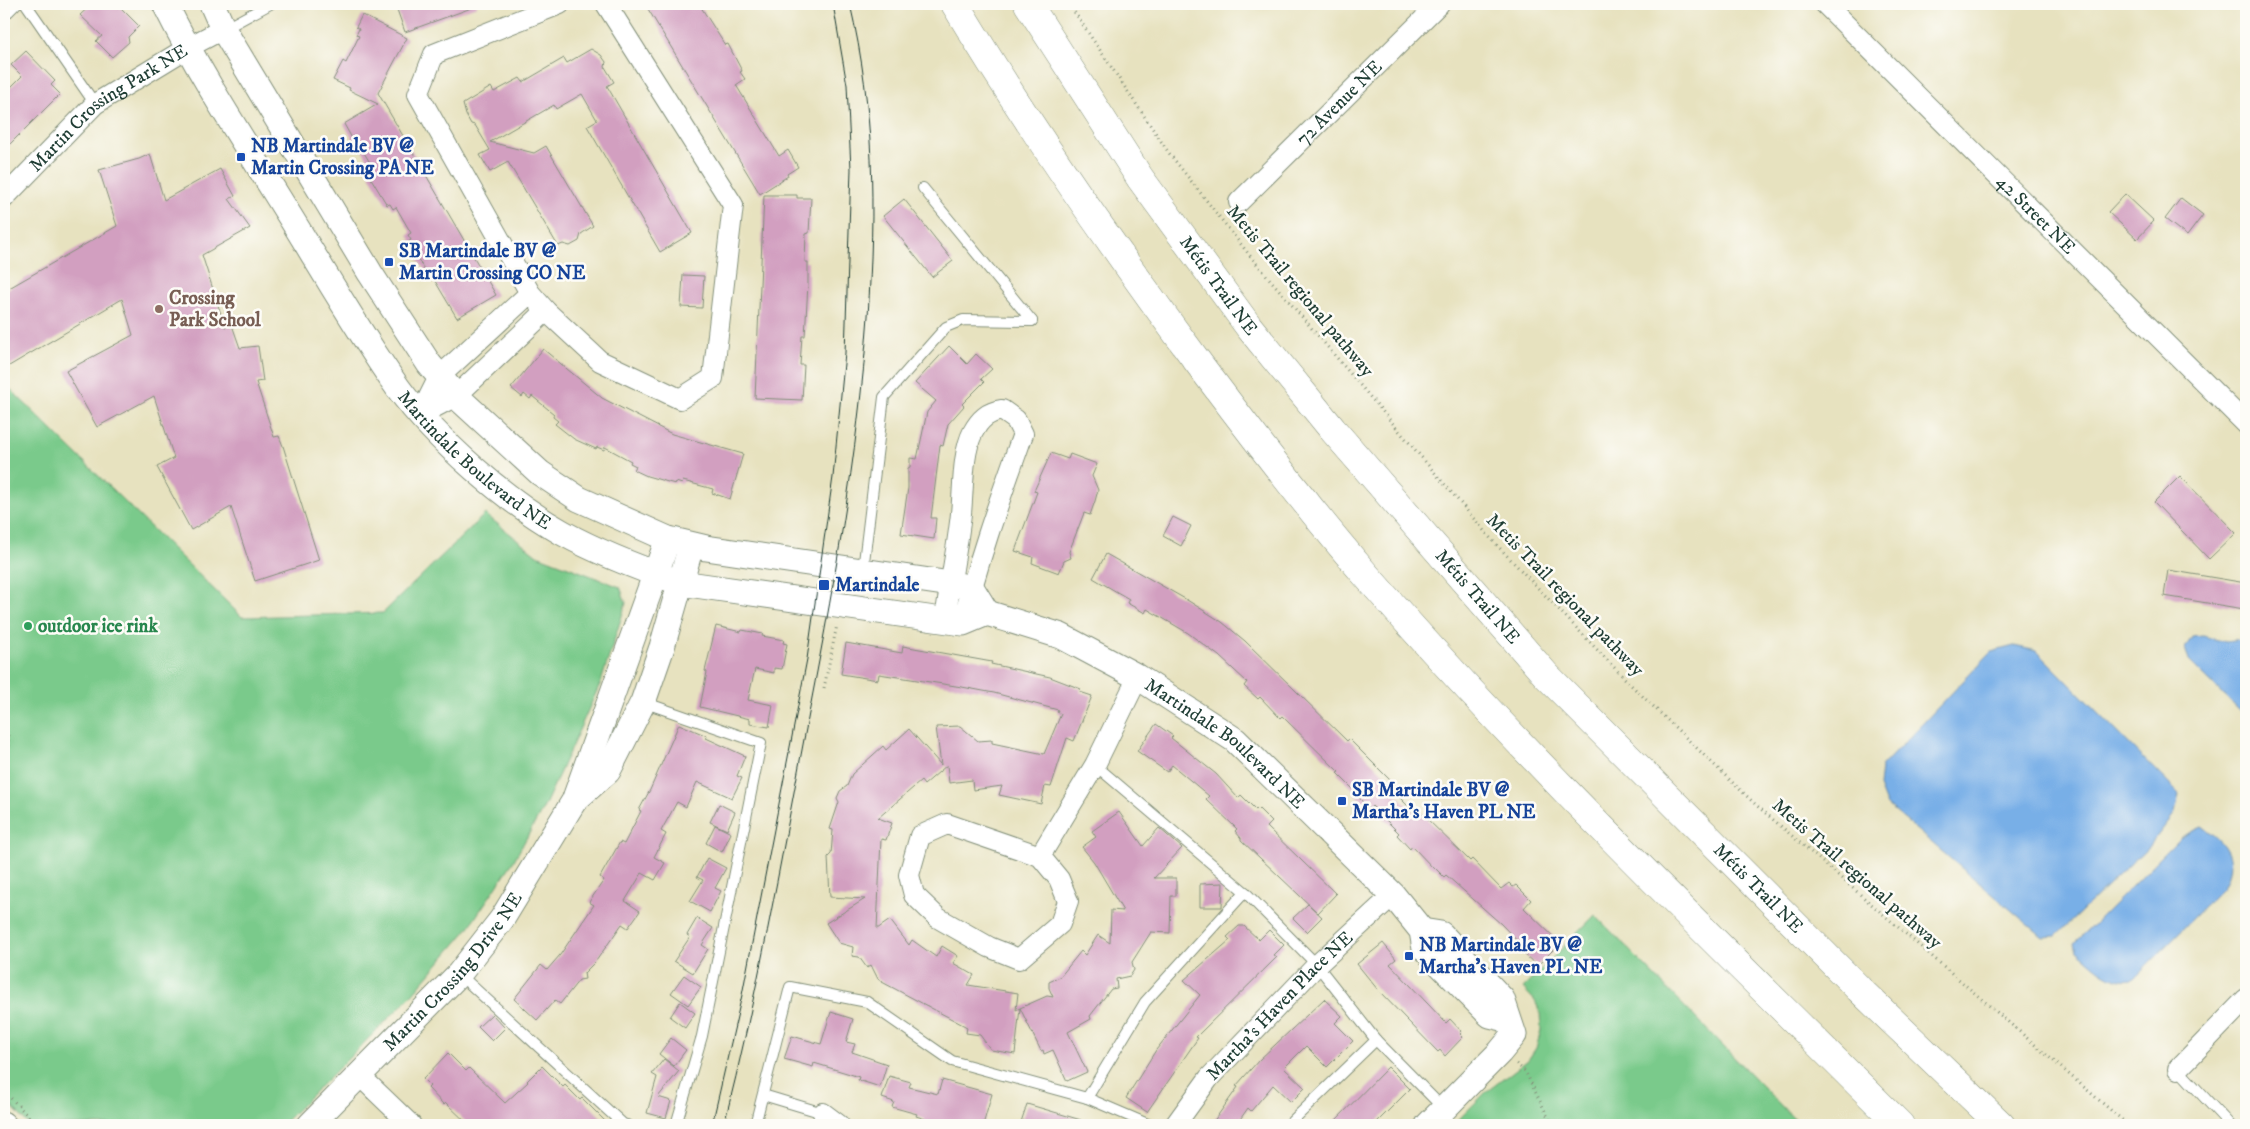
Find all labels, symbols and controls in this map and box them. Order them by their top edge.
street label: Martin Crossing Park NE [24,39,192,177]
street label: 72 Avenue NE [1292,55,1387,150]
place label: NB Martindale BV @ Martin Crossing PA NE [251,135,434,180]
marker: NB Martindale BV @ Martin Crossing PA NE [235,151,247,163]
street label: 42 Street NE [1992,170,2080,259]
street label: Metis Trail regional pathway [1221,200,1379,382]
street label: Métis Trail NE [1175,231,1263,340]
place label: SB Martindale BV @ Martin Crossing CO NE [399,240,586,285]
marker: SB Martindale BV @ Martin Crossing CO NE [383,256,395,268]
place label: Crossing Park School [169,287,261,332]
marker: Crossing Park School [153,303,165,315]
street label: Martindale Boulevard NE [393,386,555,535]
street label: Metis Trail regional pathway [1481,509,1649,682]
street label: Métis Trail NE [1430,544,1525,648]
place label: Martindale [835,574,920,597]
marker: Martindale [817,578,831,592]
place label: outdoor ice rink [38,615,158,638]
marker: outdoor ice rink [22,620,34,632]
street label: Martindale Boulevard NE [1141,673,1310,814]
place label: SB Martindale BV @ Martha's Haven PL NE [1352,779,1536,824]
street label: Metis Trail regional pathway [1767,794,1947,955]
marker: SB Martindale BV @ Martha's Haven PL NE [1336,795,1348,807]
street label: Métis Trail NE [1709,838,1808,938]
street label: Martin Crossing Drive NE [378,888,527,1056]
street label: Martha's Haven Place NE [1201,926,1358,1085]
place label: NB Martindale BV @ Martha's Haven PL NE [1419,934,1603,979]
marker: NB Martindale BV @ Martha's Haven PL NE [1403,950,1415,962]

